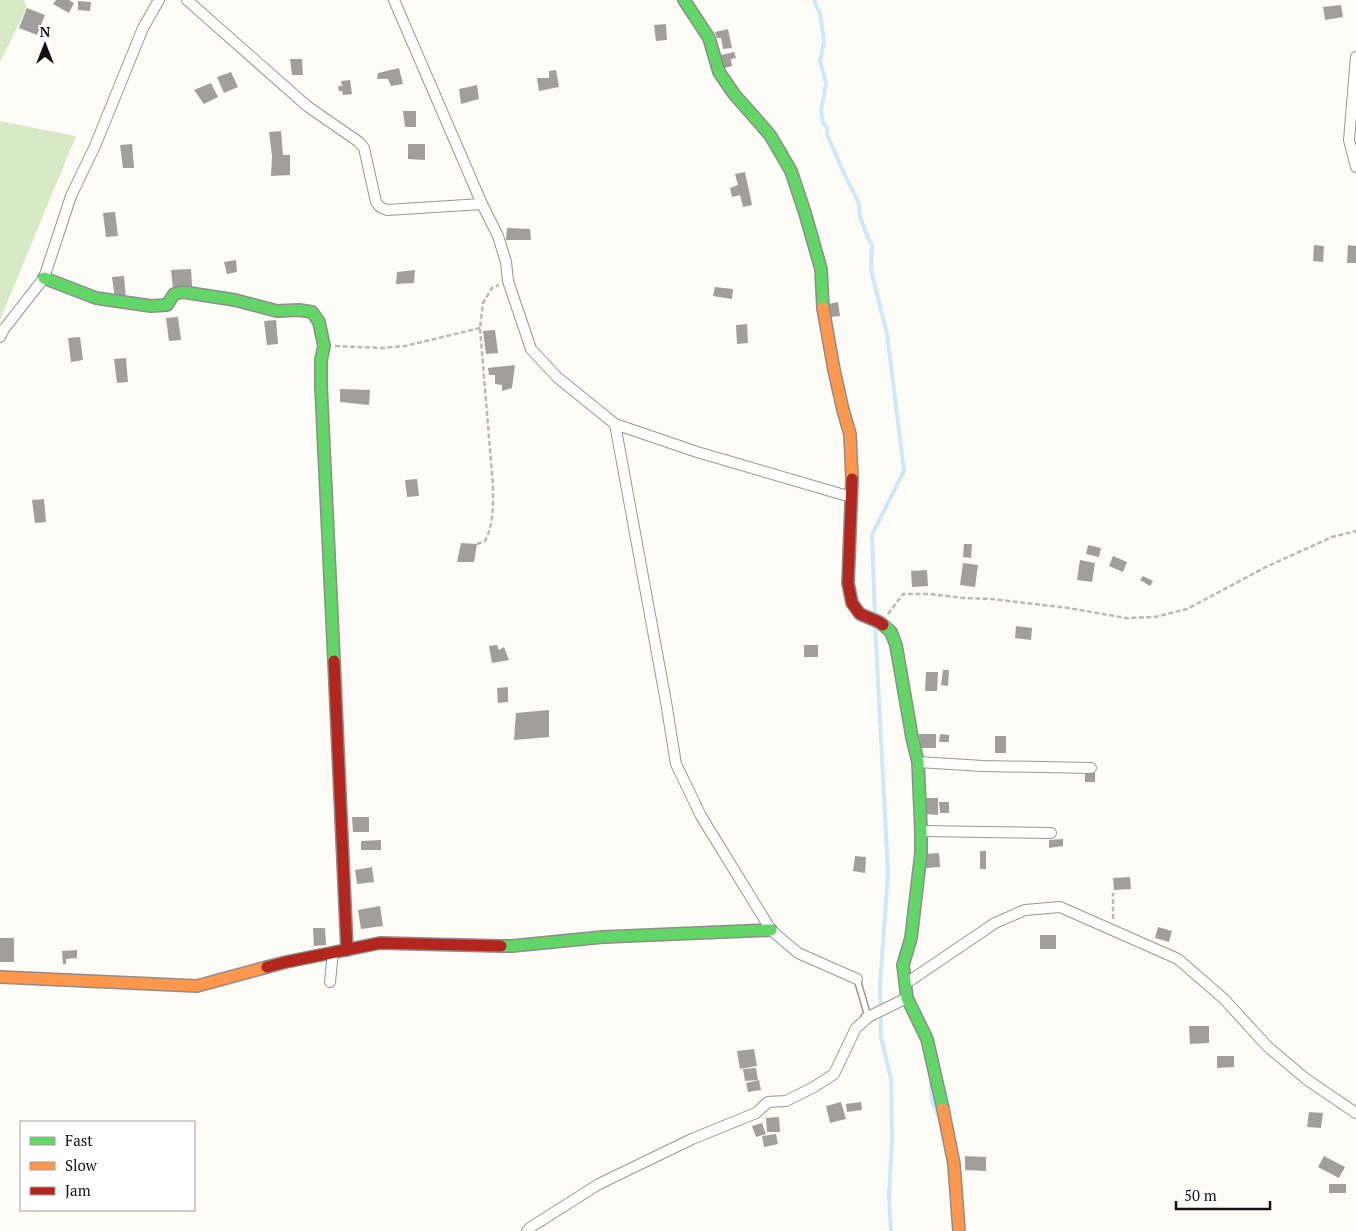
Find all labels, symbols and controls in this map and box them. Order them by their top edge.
north arrow [20,20,70,70]
text: N [40,22,51,41]
legend [20,1121,195,1211]
text: Fast [65,1130,93,1150]
text: Slow [65,1155,98,1175]
scale bar [1176,1178,1270,1210]
text: Jam [65,1180,91,1200]
text: 50 m [1184,1185,1217,1205]

